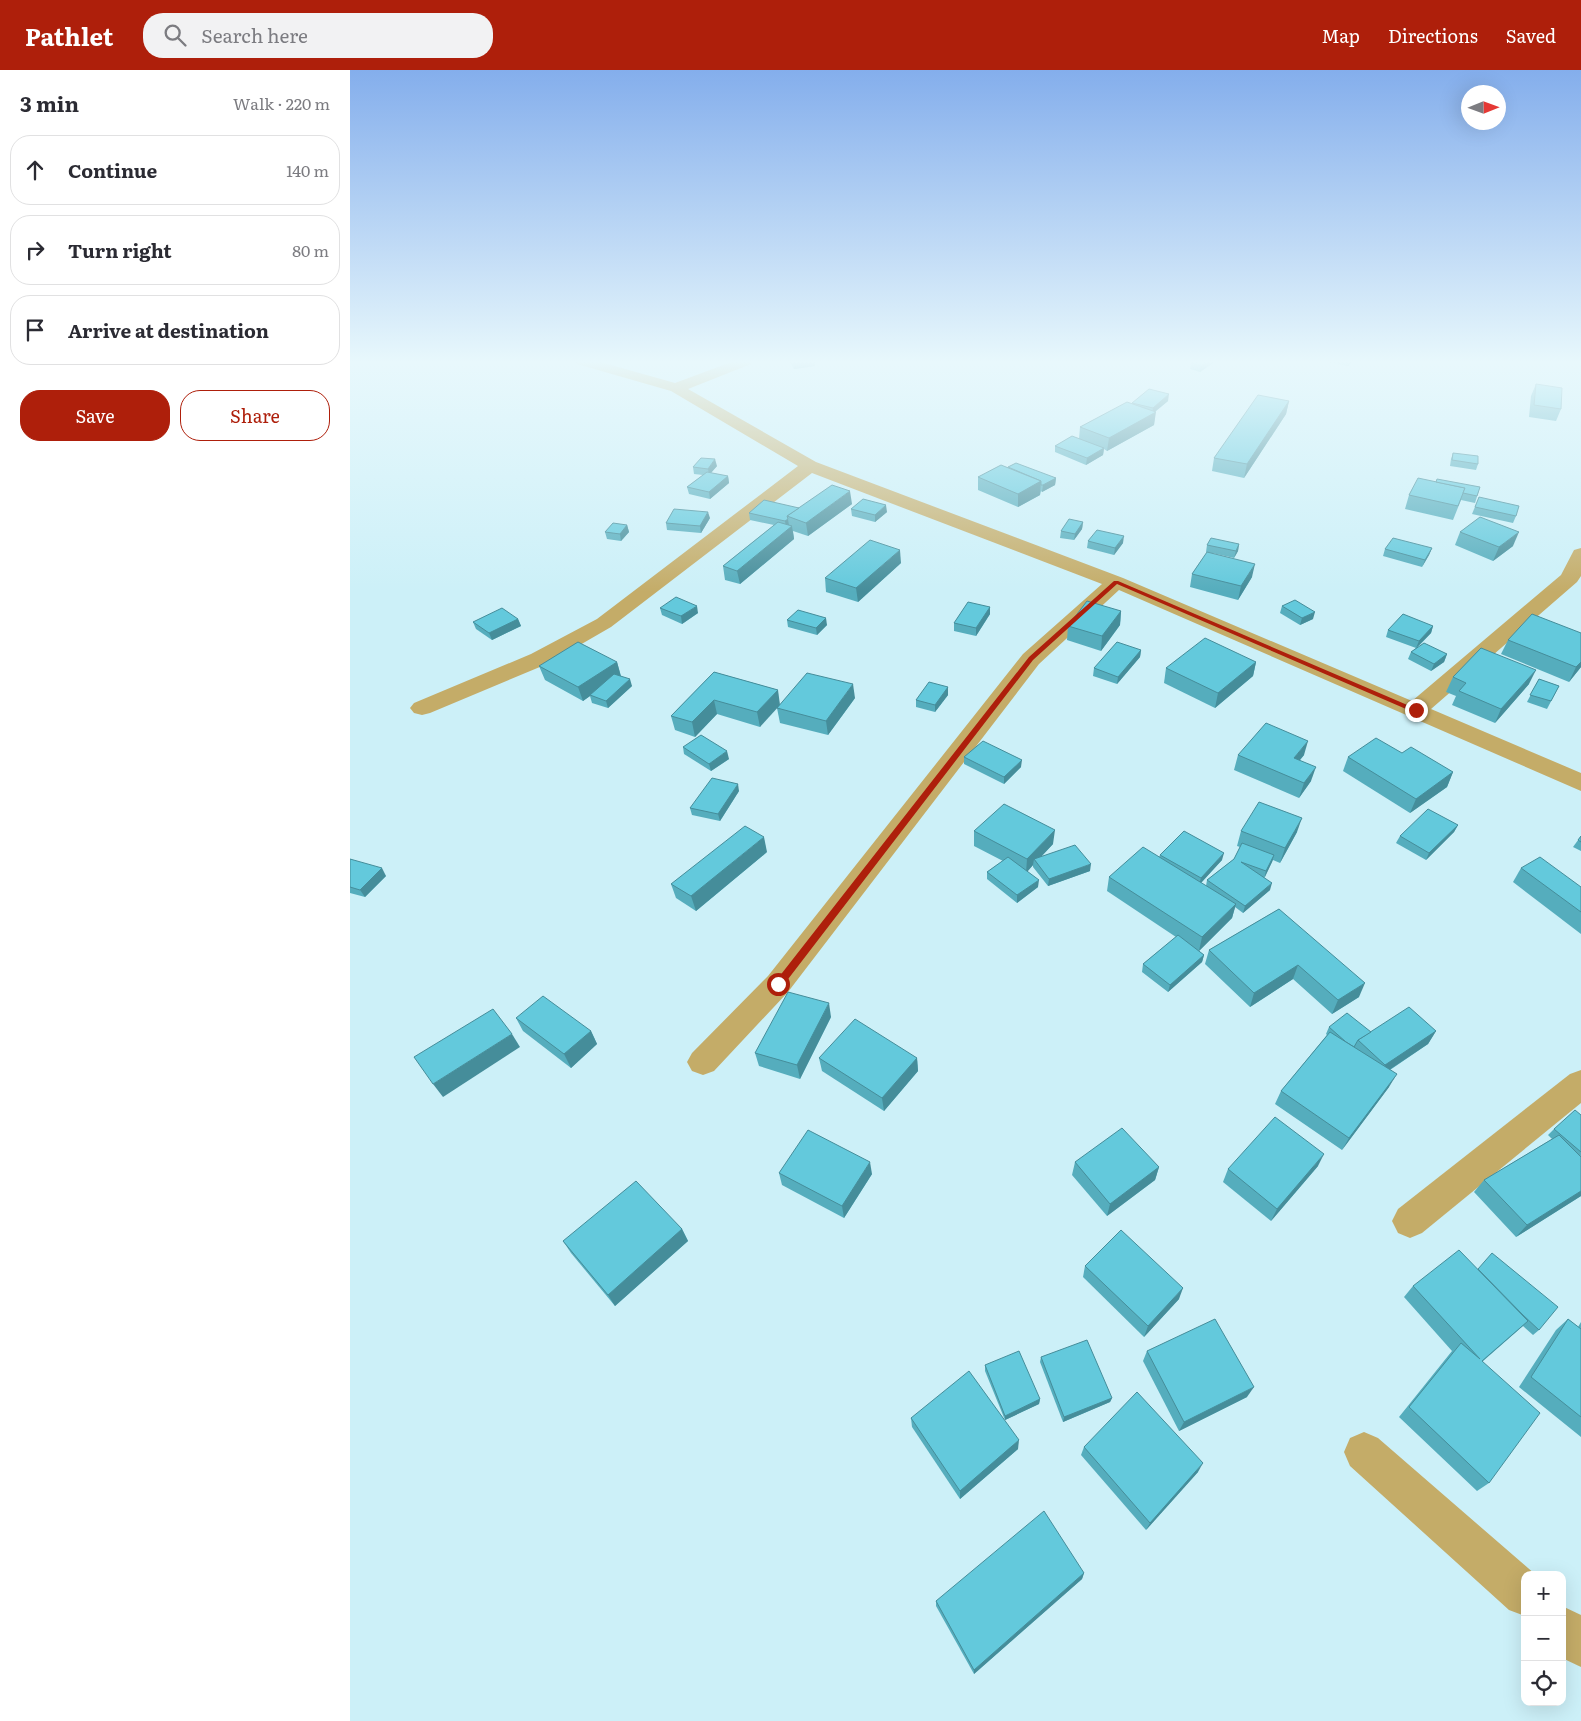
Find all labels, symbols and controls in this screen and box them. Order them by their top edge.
search box [143,13,493,58]
text: Pathlet [25,18,113,53]
icon: search [161,21,189,49]
text: Search here [201,21,308,49]
text: Map [1322,22,1360,49]
text: Directions [1388,22,1478,49]
text: Saved [1506,22,1556,49]
north arrow [1461,85,1506,130]
text: 3 min [20,87,79,118]
text: Walk · 220 m [233,91,330,115]
icon: ahead [21,156,49,184]
text: Continue [68,156,157,184]
text: 140 m [286,158,329,182]
icon: right [21,236,49,264]
text: Turn right [68,236,172,264]
text: 80 m [292,238,329,262]
icon: arrive [21,316,49,344]
text: Arrive at destination [68,316,269,344]
button: Save [20,390,170,441]
button: Share [180,390,330,441]
route end [1405,699,1428,722]
route start [767,973,790,996]
map controls [1521,1571,1566,1706]
button: + [1521,1571,1566,1616]
button: − [1521,1616,1566,1661]
button: locate [1521,1661,1566,1706]

